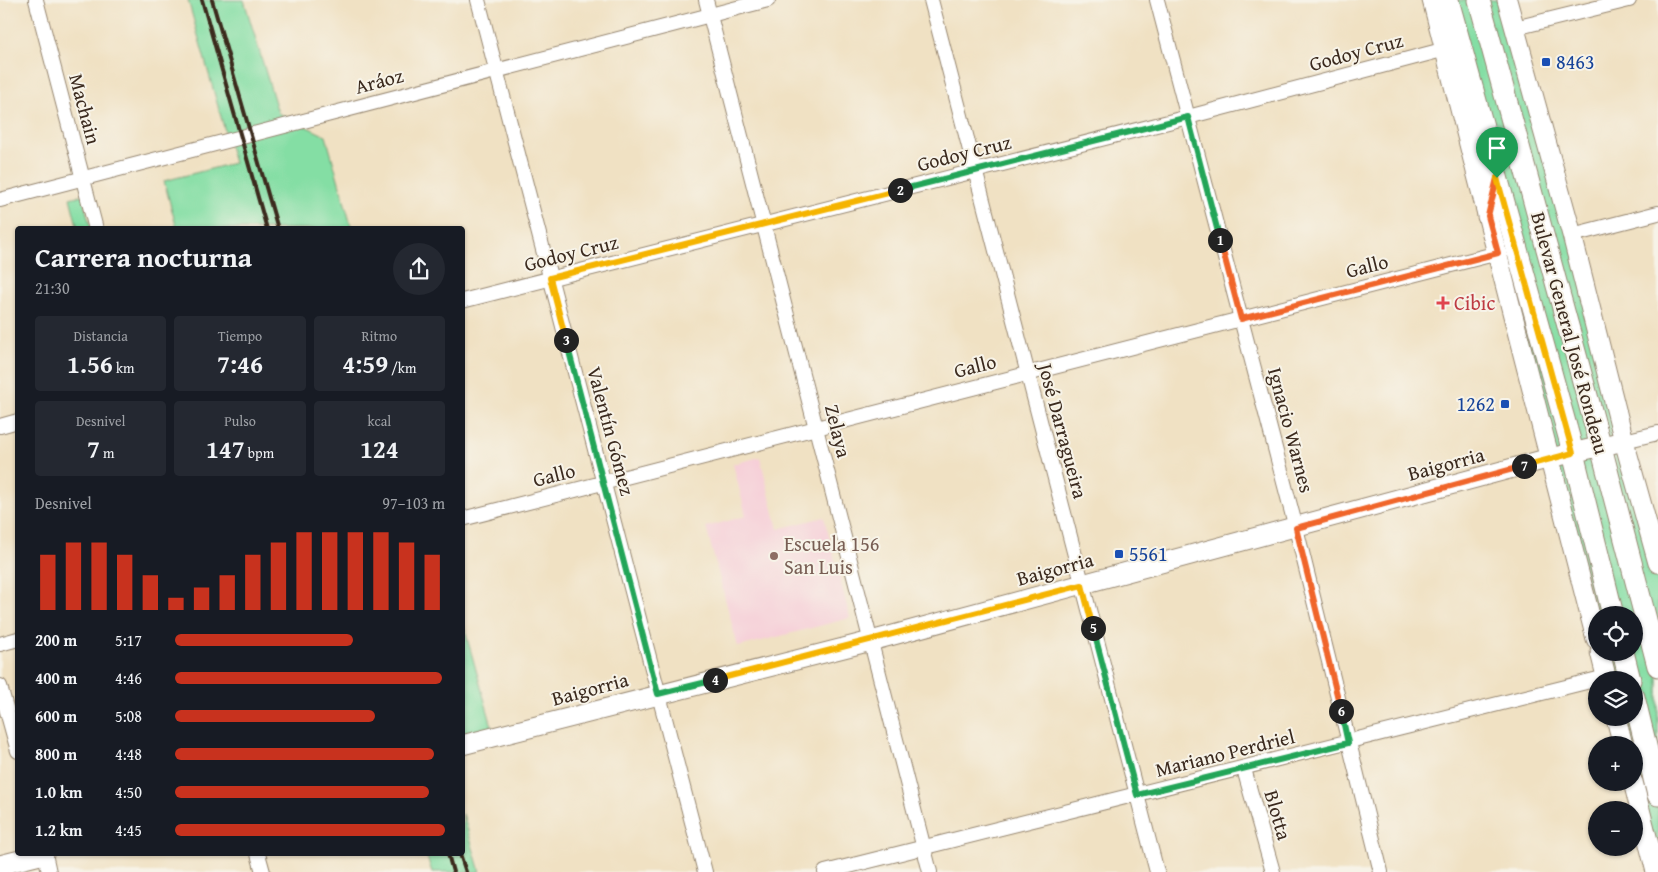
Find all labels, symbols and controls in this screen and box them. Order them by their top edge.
street label: Godoy Cruz [1306,25,1406,78]
place label: 8463 [1556,47,1595,76]
marker: 8463 [1540,56,1552,68]
street label: Aráoz [352,60,406,101]
street label: Machain [62,70,109,147]
street label: Godoy Cruz [914,127,1014,178]
pin [1476,127,1518,178]
icon: arrive [1483,134,1511,162]
pin: 2 [888,178,912,202]
text: 2 [897,180,904,200]
street label: Bulevar General José Rondeau [1524,209,1617,457]
street label: Godoy Cruz [521,227,621,278]
pin: 1 [1208,228,1232,252]
text: 1 [1217,230,1224,250]
text: Carrera nocturna [35,236,252,277]
button: share [393,243,445,295]
street label: Gallo [1343,246,1391,285]
text: 21:30 [35,276,70,300]
place label: Cibic [1454,288,1495,317]
marker: Cibic [1436,296,1450,310]
text: Distancia [74,326,128,346]
text: Tiempo [218,326,262,346]
text: Ritmo [362,326,397,346]
pin: 3 [554,328,578,352]
text: 3 [563,330,570,350]
text: 1.56 [67,346,113,382]
text: 7:46 [217,346,263,382]
text: 4:59 [342,346,388,382]
street label: Gallo [951,346,999,385]
street label: José Darragueira [1031,357,1096,502]
text: km [113,358,134,378]
text: /km [388,358,416,378]
street label: Valentín Gómez [580,363,643,499]
street label: Ignacio Warnes [1261,364,1322,496]
place label: 1262 [1456,389,1495,418]
marker: 1262 [1499,398,1511,410]
street label: Zelaya [818,401,859,461]
text: Desnivel [76,411,125,431]
text: Pulso [224,411,256,431]
text: kcal [367,411,391,431]
text: 7 [87,431,100,467]
text: 147 [206,431,245,467]
text: 124 [360,431,399,467]
street label: Baigorria [1404,439,1488,488]
text: m [100,443,114,463]
text: bpm [245,443,274,463]
pin: 7 [1512,454,1536,478]
street label: Gallo [530,455,578,494]
text: 7 [1521,456,1528,476]
text: Desnivel [35,491,92,515]
text: 97–103 m [382,491,445,515]
place label: Escuela 156 San Luis [784,529,880,581]
place label: 5561 [1129,539,1168,568]
street label: Baigorria [1013,544,1097,593]
marker: 5561 [1113,548,1125,560]
marker: Escuela 156 San Luis [768,550,780,562]
map controls [1588,606,1643,856]
button: locate [1588,606,1643,661]
pin: 5 [1080,616,1106,640]
text: 5 [1090,618,1097,638]
text: 200 m [35,628,77,652]
text: 5:17 [115,628,142,652]
street label: Baigorria [548,664,632,713]
text: 400 m [35,666,77,690]
text: 4:46 [115,666,142,690]
pin: 4 [702,668,728,692]
text: 4 [712,670,719,690]
button: layers [1588,671,1643,726]
pin: 6 [1328,698,1354,724]
text: 6 [1338,701,1345,721]
text: 600 m [35,704,77,728]
text: 5:08 [115,704,142,728]
street label: Mariano Perdriel [1152,721,1298,784]
button: + [1588,736,1643,791]
text: 800 m [35,742,77,766]
text: 4:48 [115,742,142,766]
text: 1.0 km [35,780,82,804]
text: 4:50 [115,780,142,804]
street label: Blotta [1258,786,1300,844]
button: − [1588,801,1643,856]
text: 1.2 km [35,818,82,842]
text: 4:45 [115,818,142,842]

